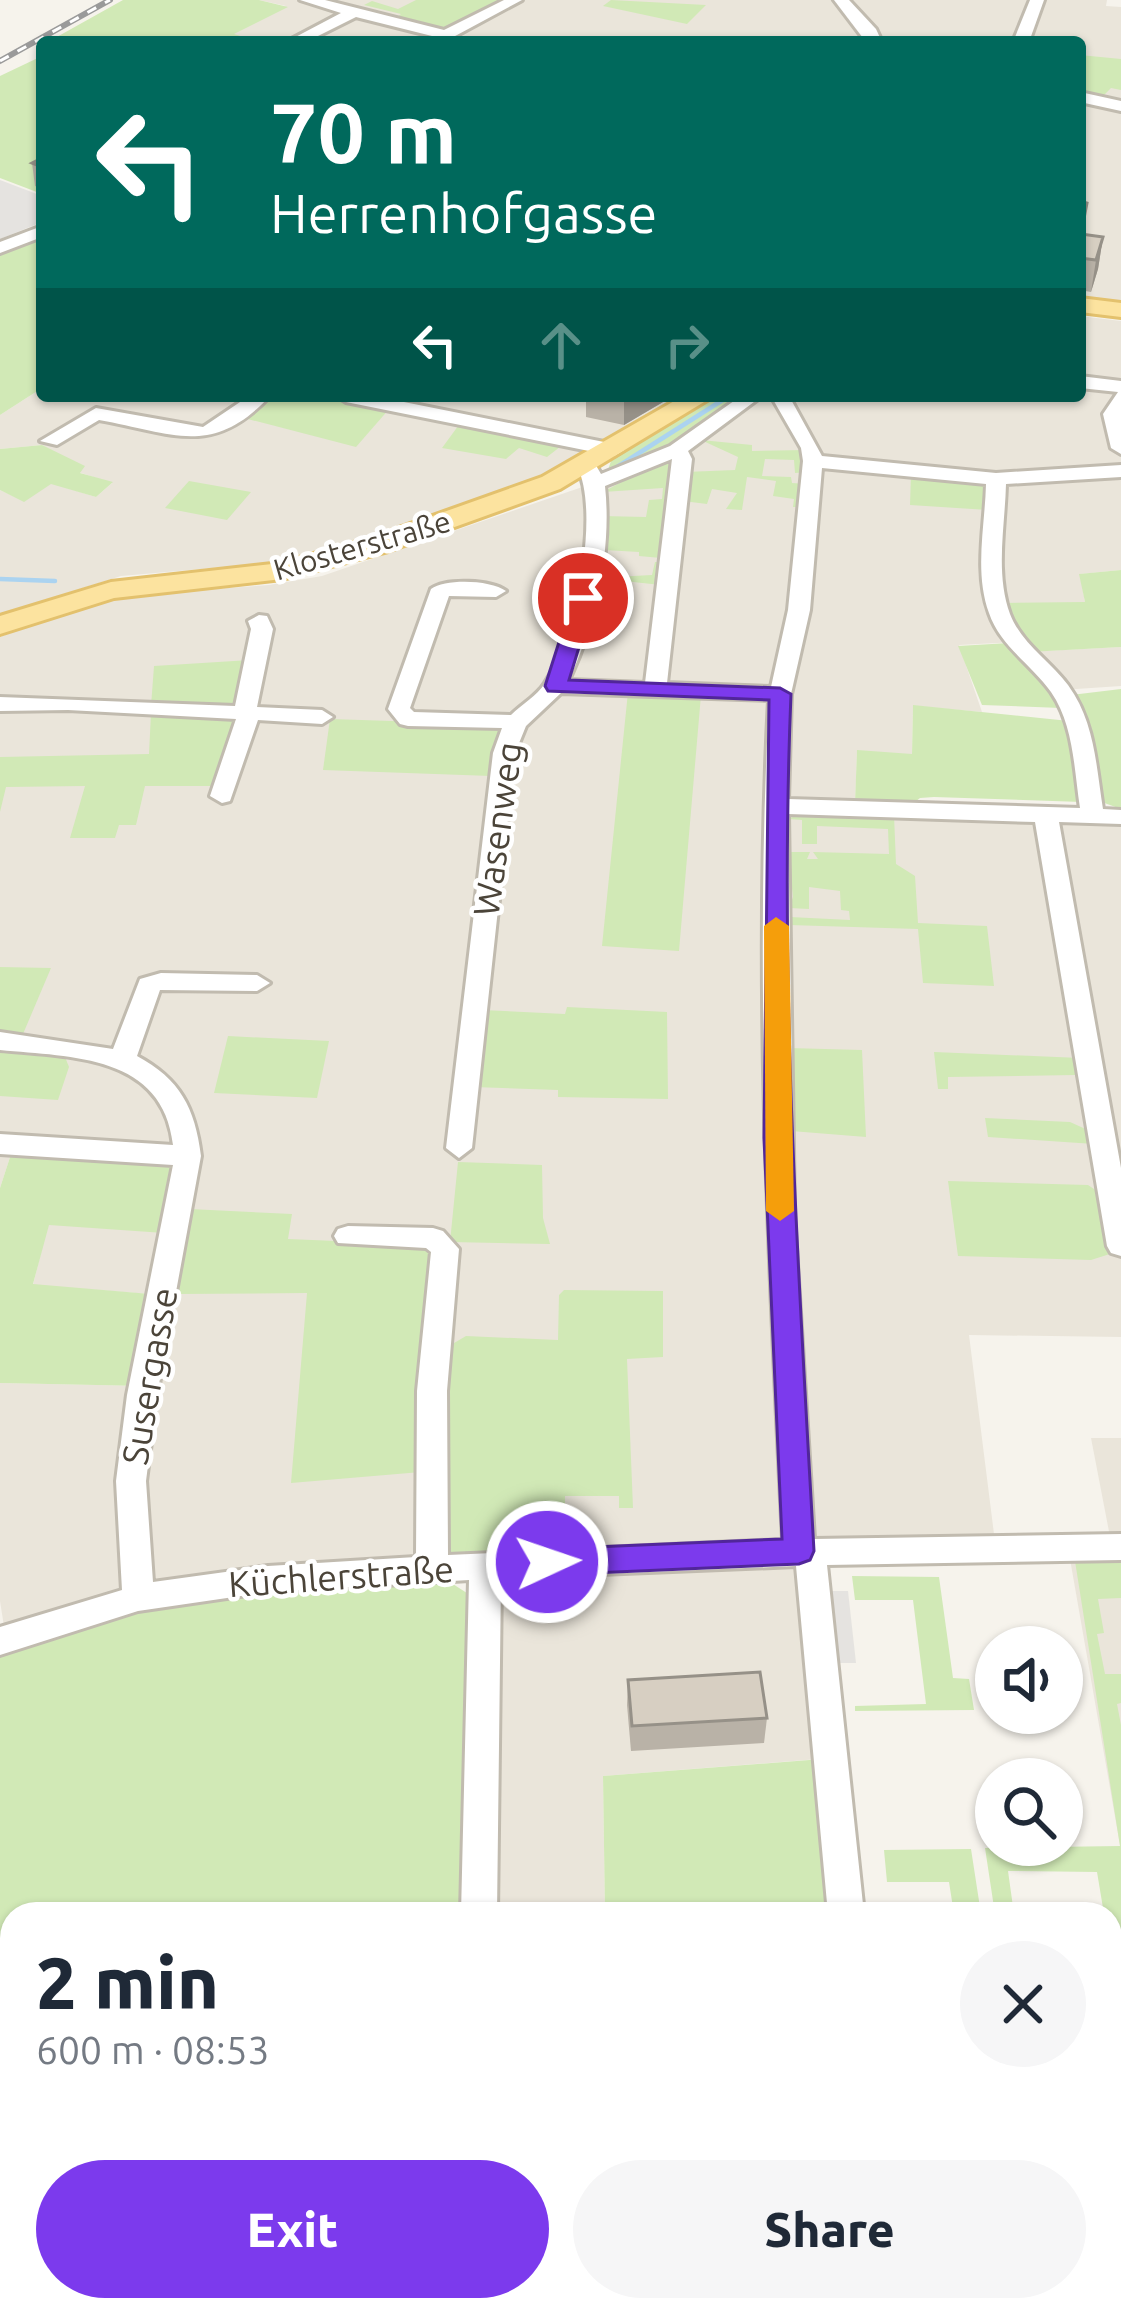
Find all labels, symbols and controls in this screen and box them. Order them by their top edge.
icon: left [72,84,228,240]
text: 70 m [270,85,457,179]
text: Herrenhofgasse [270,183,657,243]
icon: left [402,312,468,378]
icon: ahead [528,312,594,378]
icon: right [654,312,720,378]
street label: Klosterstraße [270,503,454,587]
pin [532,547,634,649]
icon: arrive [550,565,616,631]
street label: Wasenweg [464,739,530,919]
street label: Susergasse [113,1284,185,1468]
position arrow [484,1499,610,1625]
street label: Küchlerstraße [227,1548,455,1604]
map controls [975,1626,1083,1866]
button: sound [975,1626,1083,1734]
button: search [975,1758,1083,1866]
button: close [960,1941,1086,2067]
text: 2 min [36,1942,219,2023]
text: 600 m · 08:53 [36,2028,270,2071]
button: Exit [36,2160,549,2298]
button: Share [573,2160,1086,2298]

